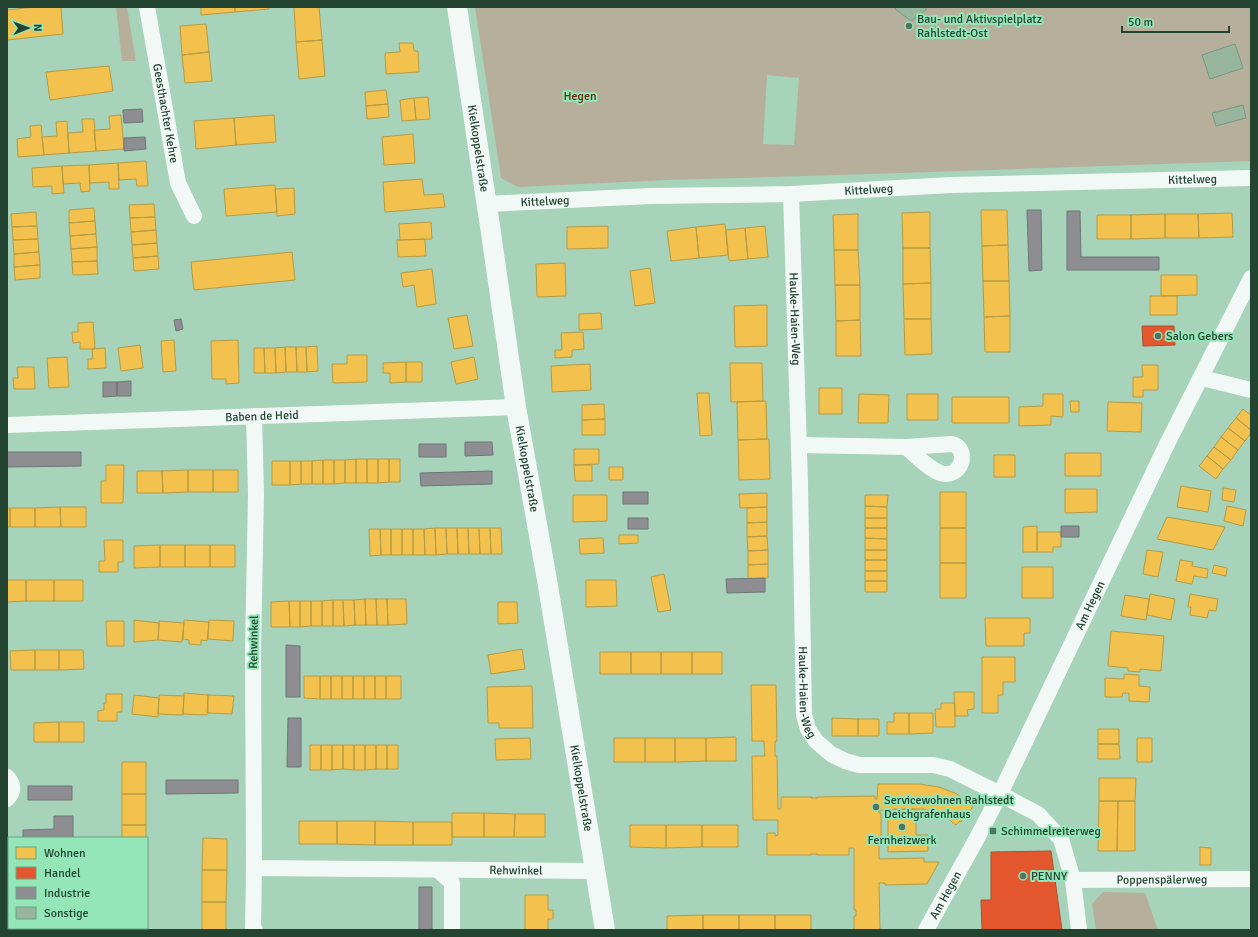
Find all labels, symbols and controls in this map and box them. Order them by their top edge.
north arrow [8,8,48,48]
scale bar [1122,8,1229,34]
place label: Bau- und Aktivspielplatz Rahlstedt-Ost [917,12,1042,41]
text: 50 m [1128,15,1153,30]
marker: Bau- und Aktivspielplatz Rahlstedt-Ost [904,21,914,31]
text: N [31,24,44,32]
street label: Geesthachter Kehre [150,62,182,164]
park label: Hegen [564,89,597,104]
street label: Kielkoppelstraße [464,104,492,193]
street label: Kittelweg [1168,171,1217,187]
street label: Kittelweg [844,181,894,198]
street label: Kittelweg [520,192,570,210]
street label: Hauke-Haien-Weg [786,272,804,366]
place label: Salon Gebers [1166,329,1233,344]
marker: Salon Gebers [1153,331,1163,341]
street label: Baben de Heid [225,407,299,425]
street label: Kielkoppelstraße [512,424,542,513]
street label: Am Hegen [1072,578,1108,632]
street label: Rehwinkel [246,615,262,669]
street label: Hauke-Haien-Weg [795,646,820,741]
street label: Kielkoppelstraße [567,744,596,833]
place label: Servicewohnen Rahlstedt Deichgrafenhaus [884,793,1014,822]
marker: Servicewohnen Rahlstedt Deichgrafenhaus [871,802,881,812]
marker: Fernheizwerk [897,822,907,832]
place label: Schimmelreiterweg [1001,824,1101,839]
marker: Schimmelreiterweg [988,826,998,836]
place label: Fernheizwerk [868,833,936,848]
legend [8,837,148,929]
text: Wohnen [44,846,86,861]
street label: Rehwinkel [489,863,543,878]
text: Handel [44,866,81,881]
street label: Am Hegen [926,868,965,922]
place label: PENNY [1031,869,1067,884]
marker: PENNY [1018,871,1028,881]
street label: Poppenspälerweg [1117,872,1207,887]
text: Industrie [44,886,90,901]
text: Sonstige [44,906,89,921]

